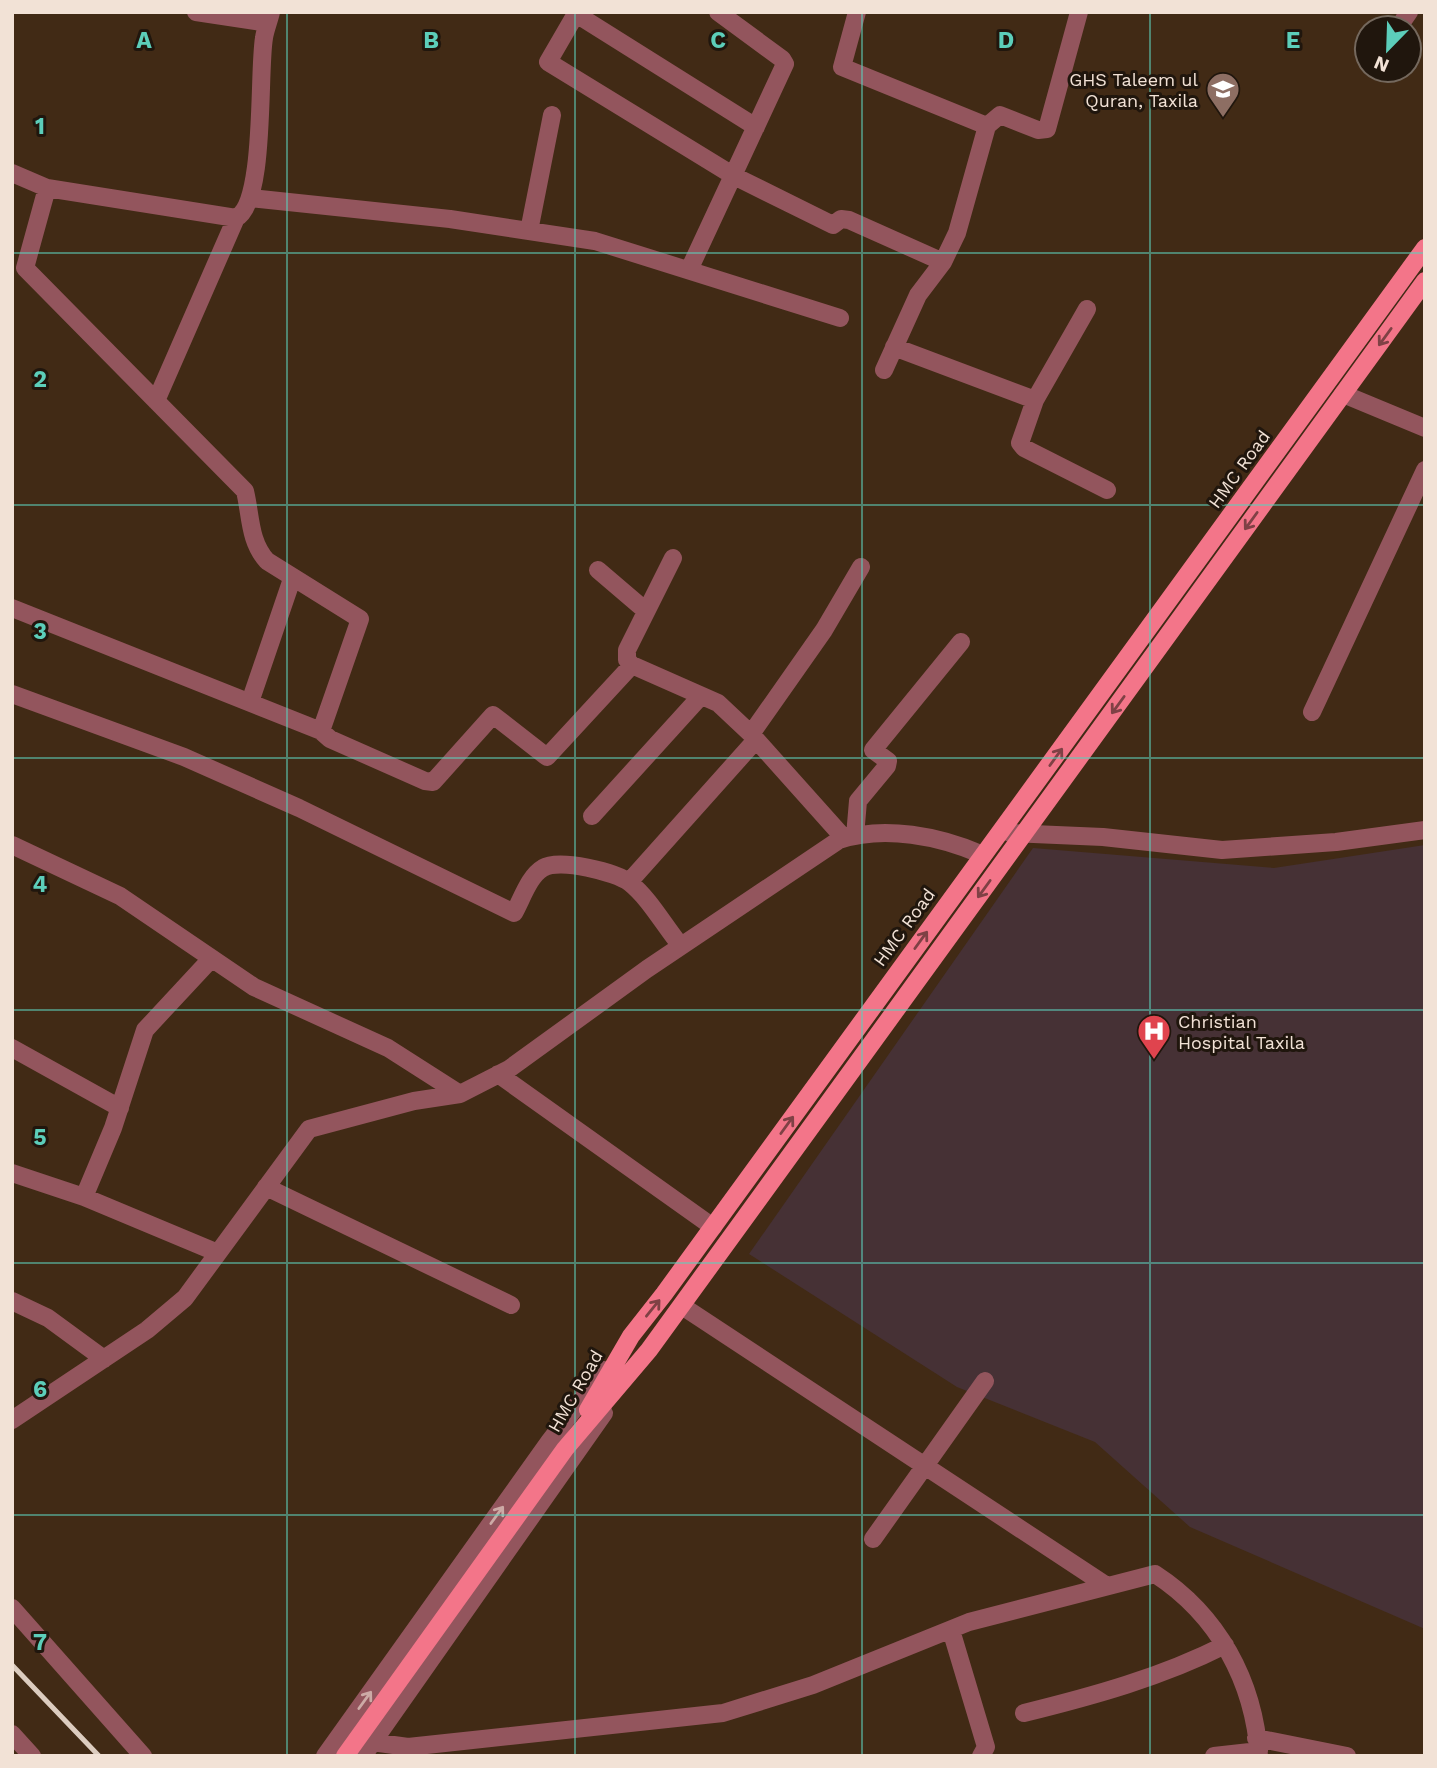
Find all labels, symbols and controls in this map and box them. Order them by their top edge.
north arrow [1353,14,1423,84]
text: A [136,27,152,54]
text: B [423,27,439,54]
text: C [710,27,726,54]
text: D [998,27,1014,54]
text: E [1286,27,1300,54]
text: N [1371,51,1393,78]
place label: GHS Taleem ul Quran, Taxila [1069,69,1198,111]
school or university icon: GHS Taleem ul Quran, Taxila [1204,70,1242,119]
text: 1 [35,113,45,140]
one-way arrow [1378,327,1392,346]
text: 2 [33,366,47,393]
street label: HMC Road [1204,426,1274,512]
one-way arrow [1244,511,1258,530]
text: 3 [33,618,47,645]
one-way arrow [1110,695,1125,714]
one-way arrow [1048,748,1063,767]
text: 4 [33,871,48,898]
one-way arrow [977,879,991,898]
street label: HMC Road [869,884,939,970]
one-way arrow [913,932,928,950]
place label: Christian Hospital Taxila [1178,1011,1305,1053]
hospital icon: Christian Hospital Taxila [1135,1012,1173,1061]
one-way arrow [780,1116,794,1135]
text: 5 [33,1124,47,1151]
one-way arrow [645,1300,661,1318]
street label: HMC Road [543,1346,607,1436]
text: 6 [33,1376,47,1403]
one-way arrow [490,1506,504,1525]
text: 7 [33,1629,47,1656]
one-way arrow [358,1691,372,1710]

